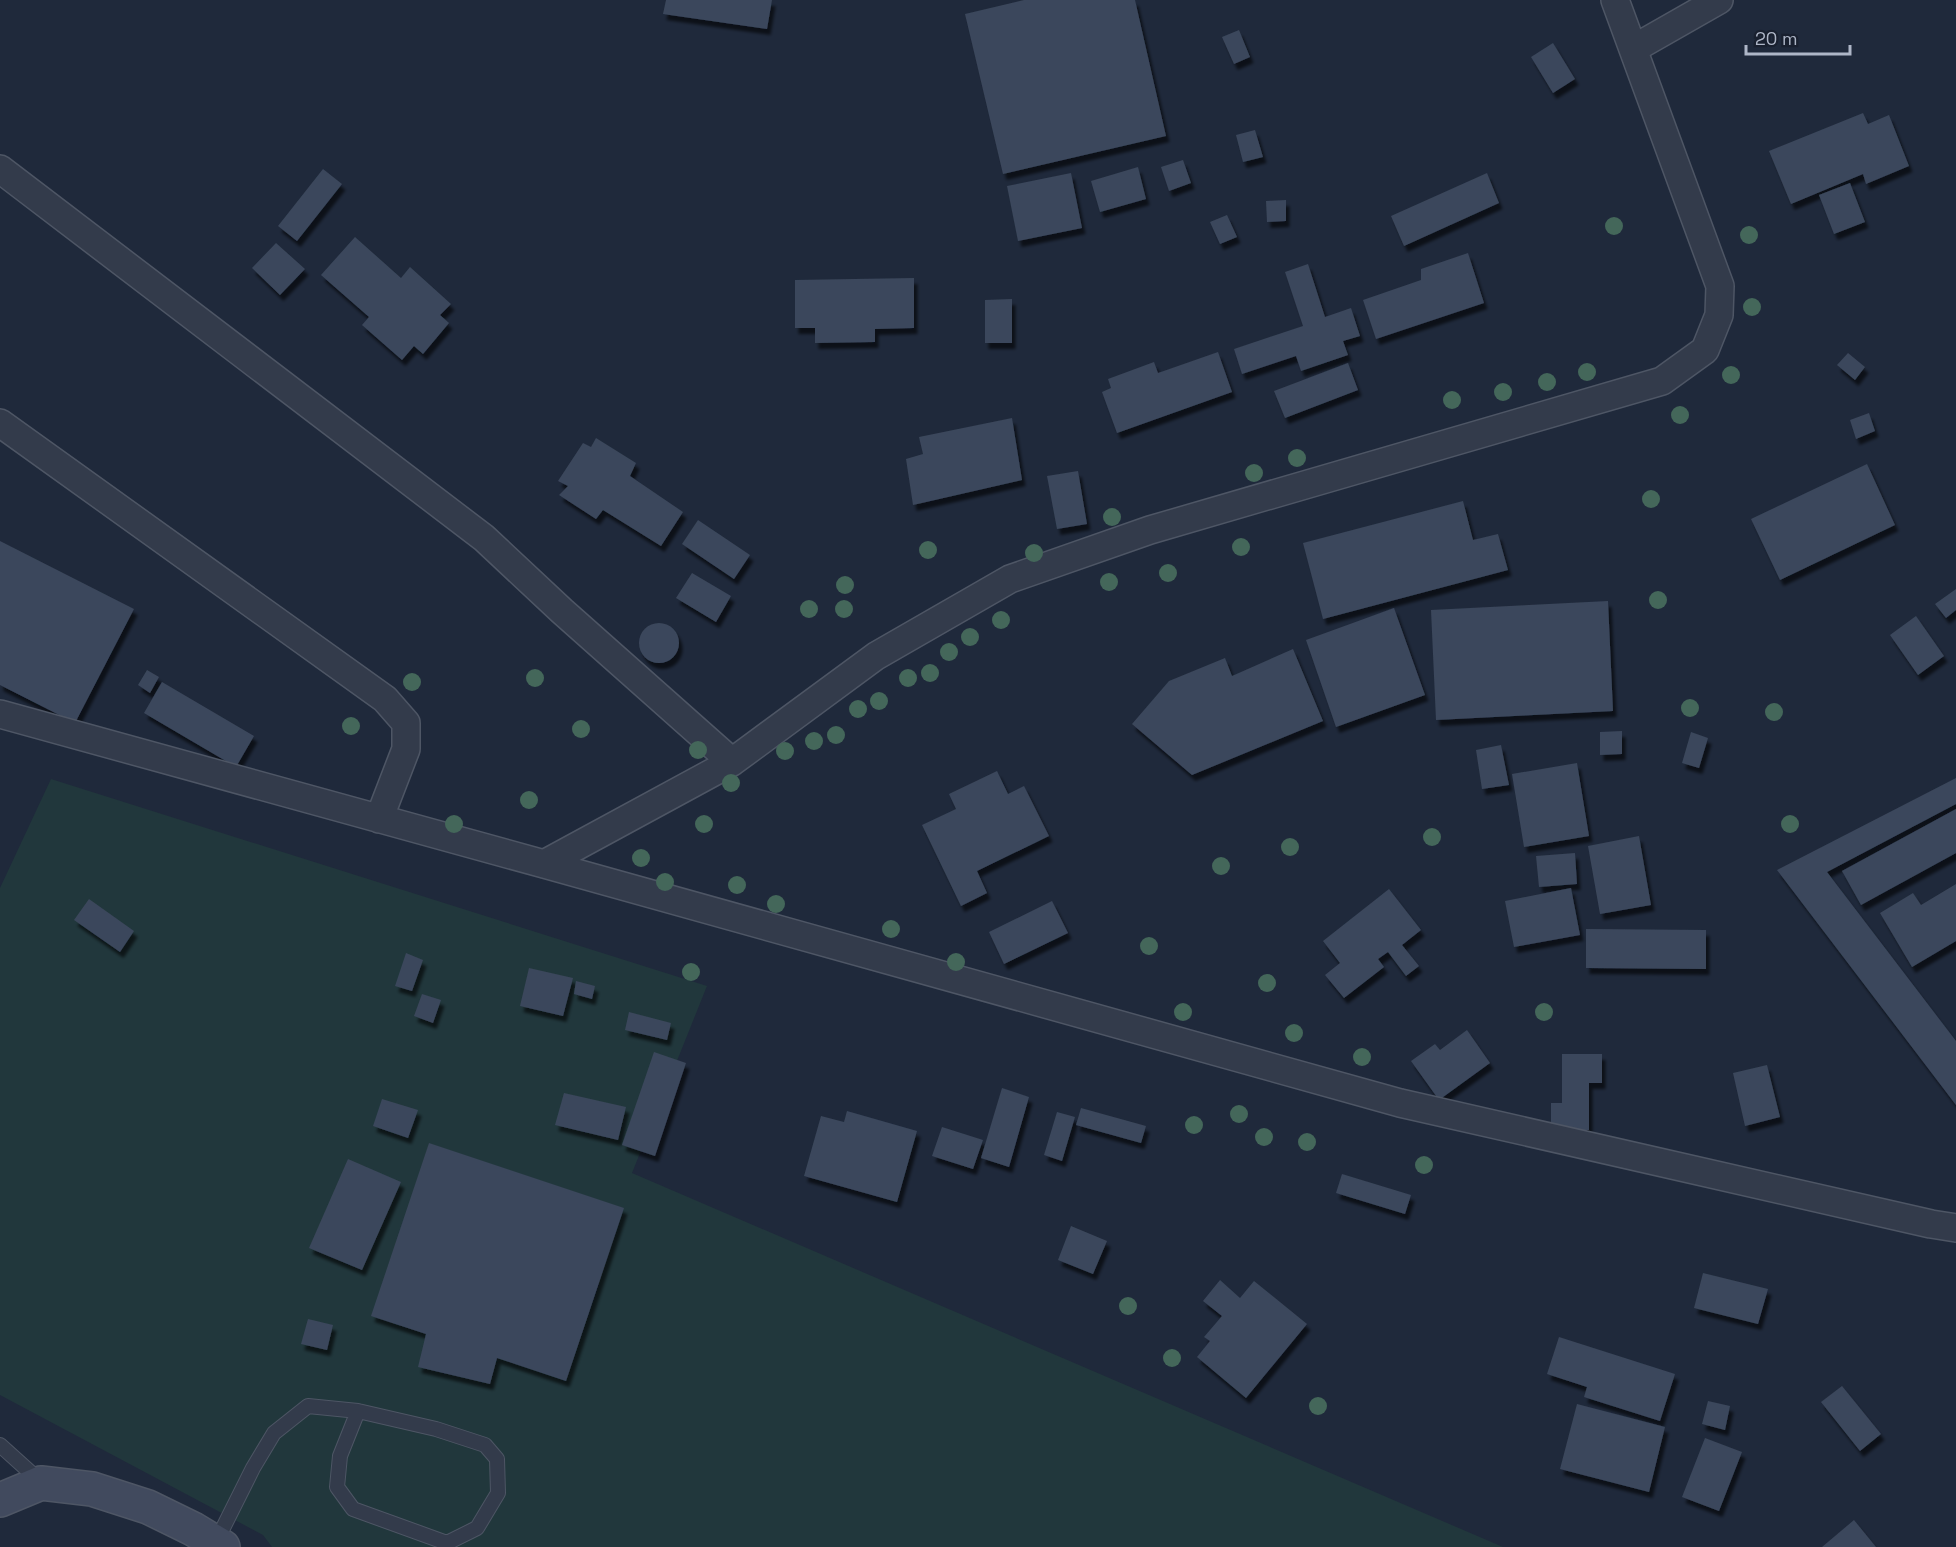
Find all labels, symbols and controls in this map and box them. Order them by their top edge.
scale bar [1746,18,1850,56]
text: 20 m [1755,27,1798,50]

